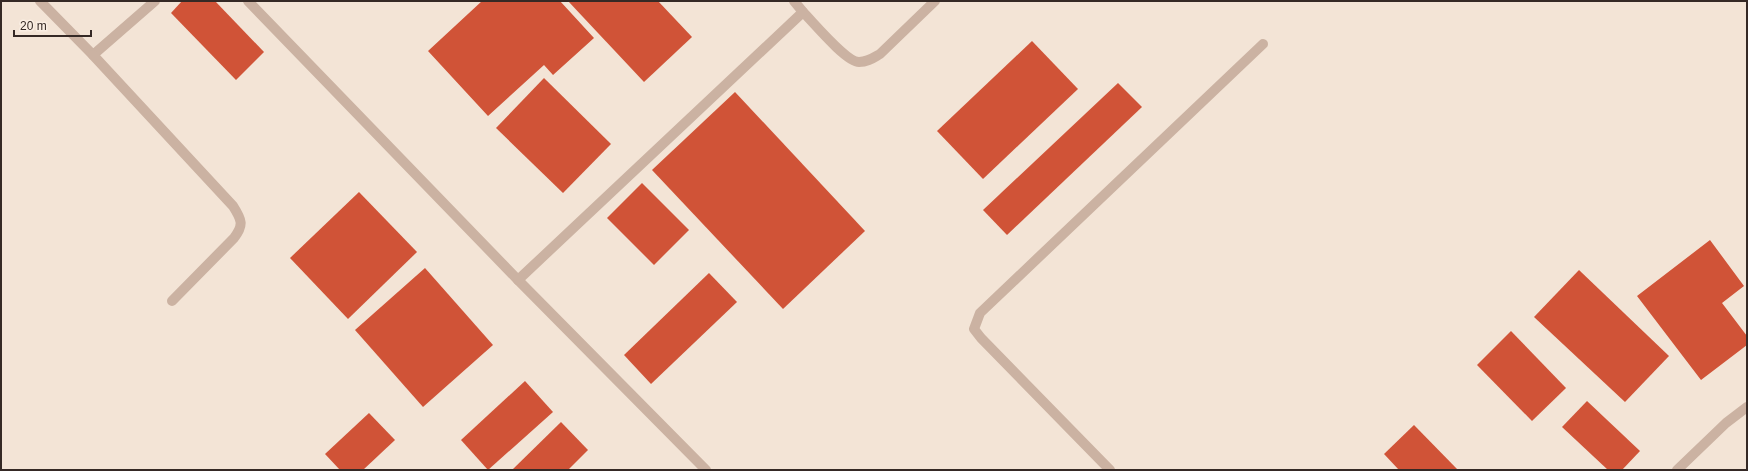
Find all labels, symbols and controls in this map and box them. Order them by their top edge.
scale bar [14,12,91,38]
text: 20 m [20,19,47,33]

